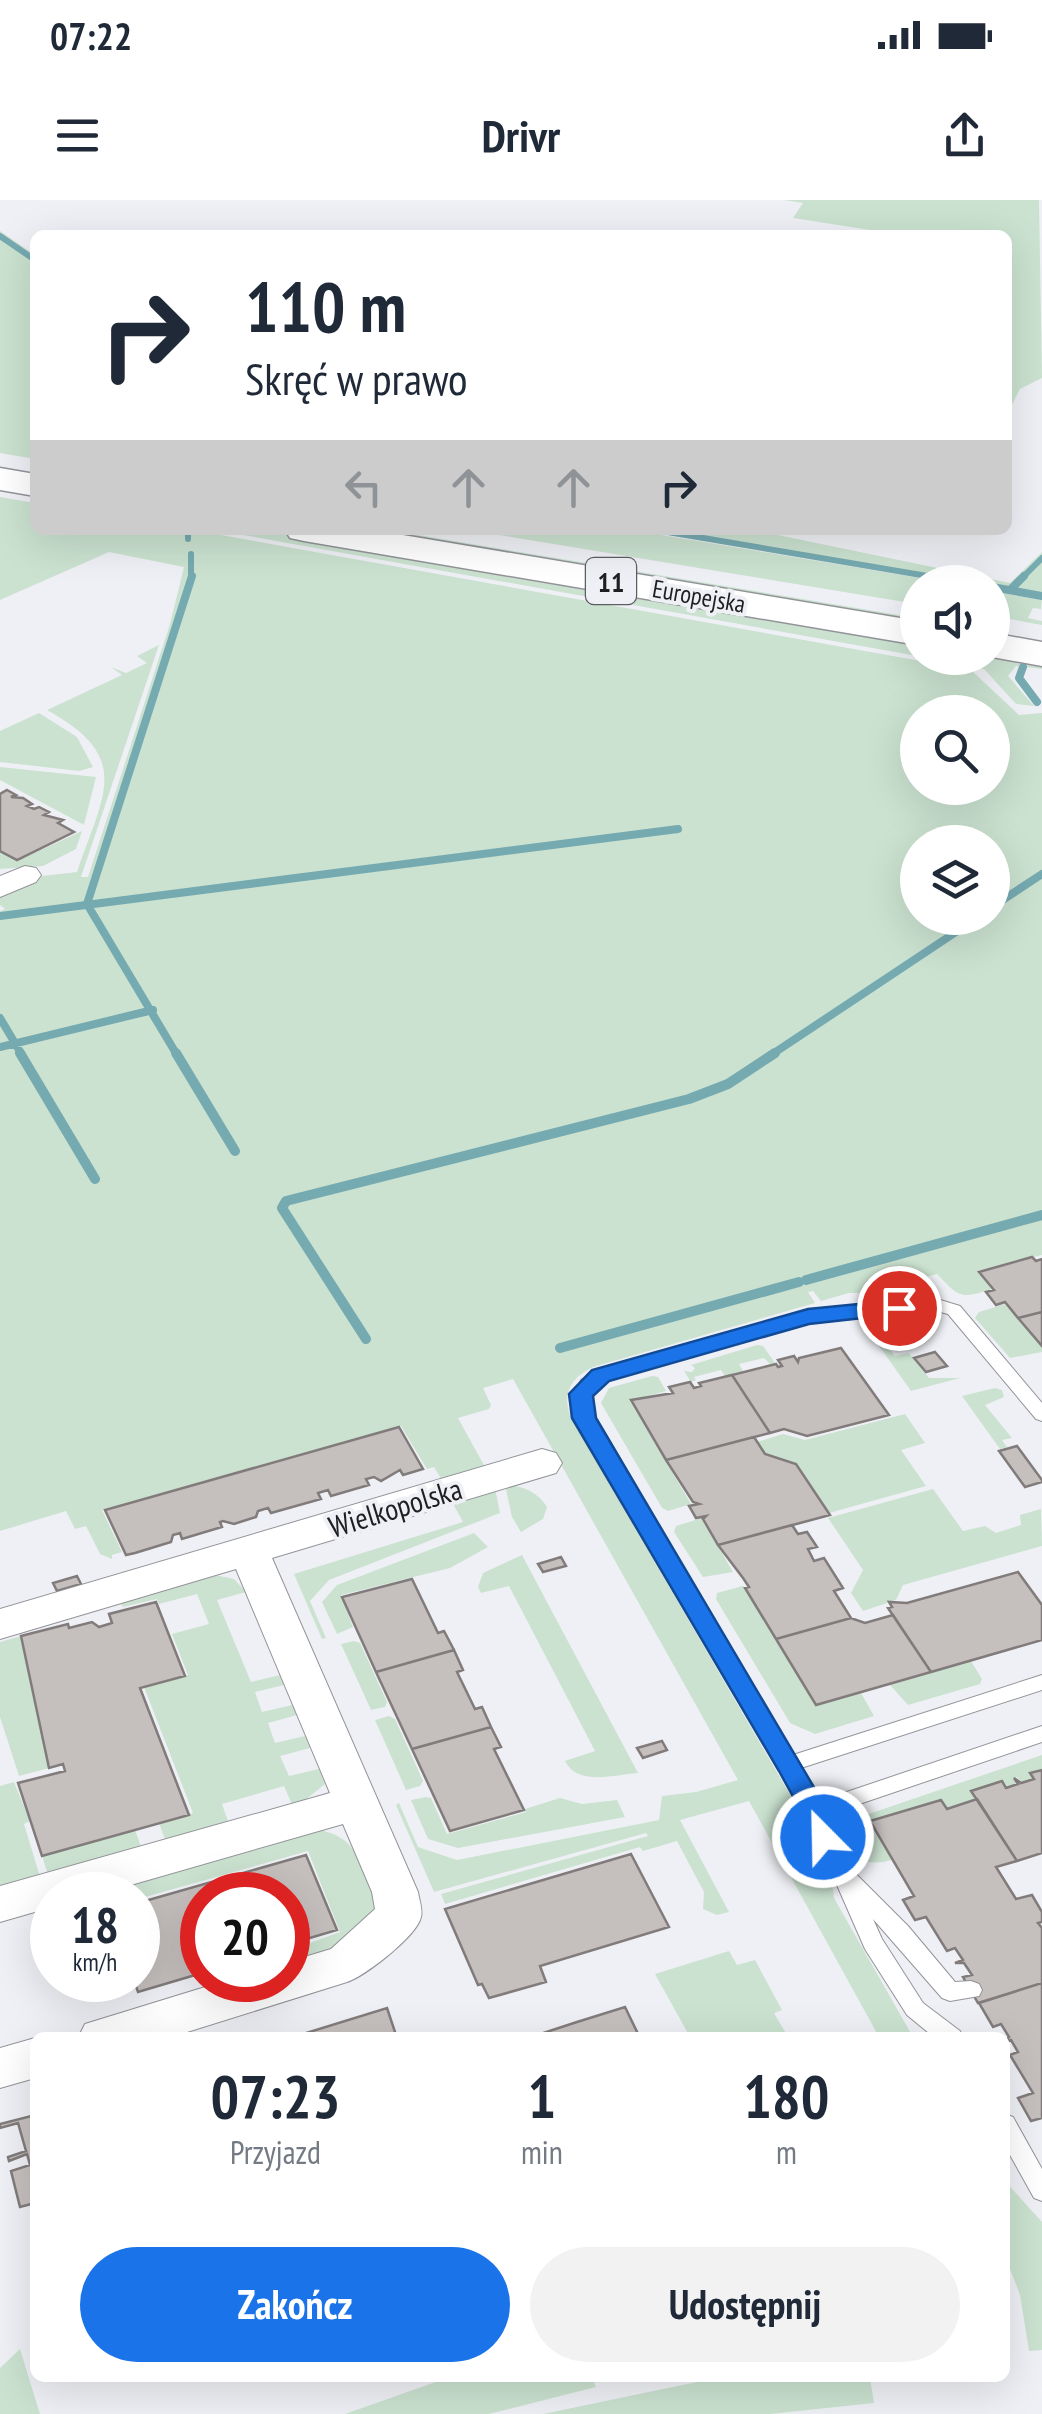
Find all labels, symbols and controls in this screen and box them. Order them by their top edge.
text: 07:22 [50,11,132,60]
text: Drivr [482,106,560,164]
icon: menu [50,108,105,163]
icon: share [937,108,992,163]
text: 110 m [245,261,406,351]
icon: right [80,270,210,400]
text: Skręć w prawo [245,349,468,407]
icon: left [336,460,391,515]
icon: ahead [441,460,496,515]
icon: ahead [546,460,601,515]
icon: right [651,460,706,515]
road number: 11 [586,558,636,604]
map controls [900,565,1010,935]
button: sound [900,565,1010,675]
street label: Europejska [650,572,748,620]
button: search [900,695,1010,805]
button: layers [900,825,1010,935]
pin [857,1266,942,1351]
icon: arrive [872,1281,927,1336]
street label: Wielkopolska [324,1468,466,1546]
position arrow [771,1785,875,1889]
speed limit sign: 20 [180,1872,310,2002]
text: 18 [71,1892,119,1957]
text: km/h [73,1946,117,1978]
text: 07:23 [211,2057,340,2135]
text: 1 [528,2057,556,2135]
text: 180 [743,2057,829,2135]
text: Przyjazd [230,2131,321,2173]
text: min [521,2131,563,2173]
text: m [776,2131,797,2173]
button: Zakończ [80,2247,510,2362]
button: Udostępnij [530,2247,960,2362]

